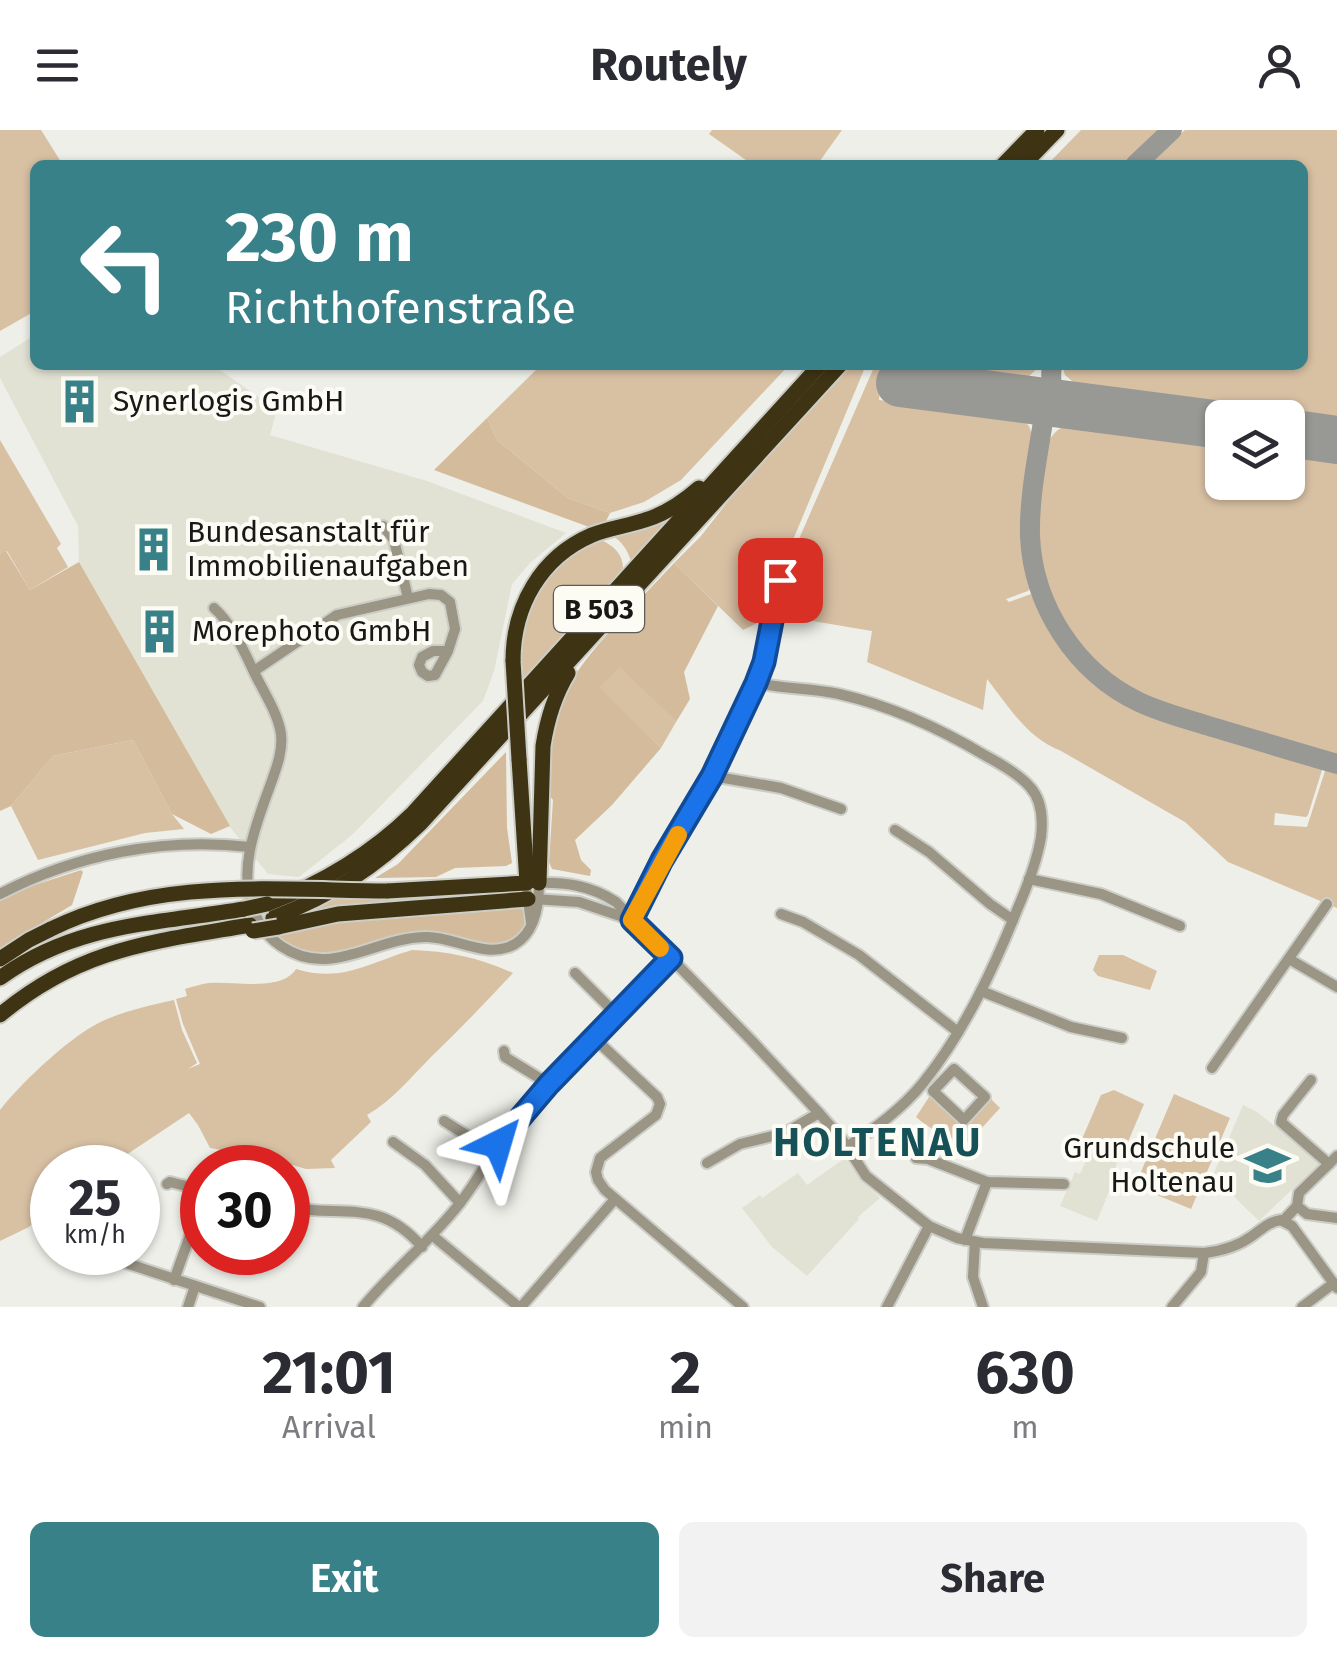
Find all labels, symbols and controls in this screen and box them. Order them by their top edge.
icon: menu [30,38,85,93]
text: Routely [590,38,747,92]
icon: person [1252,38,1307,93]
text: 230 m [225,196,414,280]
icon: left [60,200,190,330]
text: Richthofenstraße [225,281,576,335]
building icon: Synerlogis GmbH [56,377,104,425]
place label: Synerlogis GmbH [113,383,344,419]
map controls [1205,400,1305,500]
button: layers [1205,400,1305,500]
place label: Bundesanstalt für Immobilienaufgaben [187,514,469,584]
building icon: Bundesanstalt für Immobilienaufgaben [130,525,178,573]
pin [738,538,823,623]
icon: arrive [753,553,808,608]
road number: B 503 [554,586,644,632]
building icon: Morephoto GmbH [135,607,183,655]
place label: Morephoto GmbH [192,613,432,649]
position arrow [446,1092,550,1196]
district label: HOLTENAU [773,1119,983,1167]
place label: Grundschule Holtenau [1063,1130,1235,1200]
school or university icon: Grundschule Holtenau [1244,1141,1292,1189]
speed limit sign: 30 [180,1145,310,1275]
text: 25 [69,1168,121,1228]
text: km/h [64,1220,126,1250]
text: 21:01 [262,1337,396,1409]
text: 2 [670,1337,701,1409]
text: 630 [975,1337,1075,1409]
text: Arrival [282,1408,376,1446]
text: min [658,1408,713,1446]
text: m [1011,1408,1039,1446]
button: Exit [30,1522,659,1637]
button: Share [679,1522,1307,1637]

